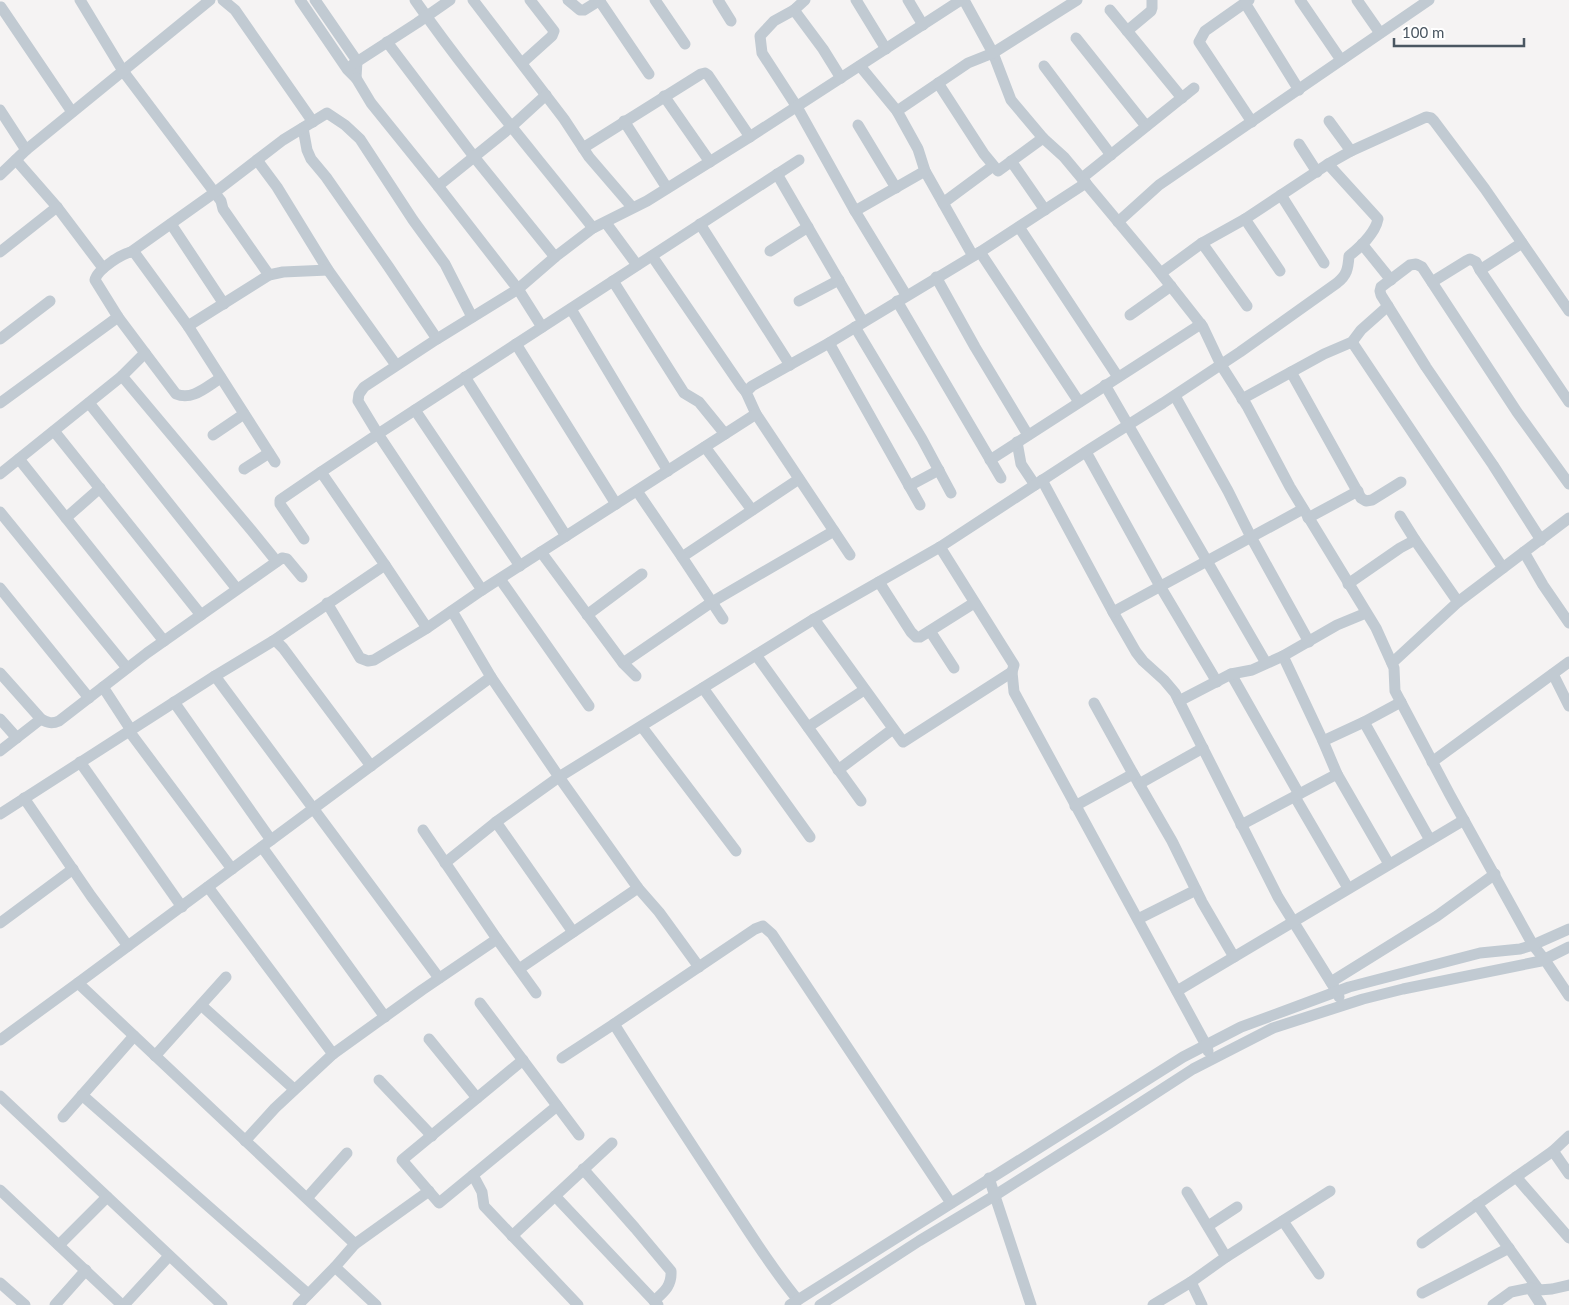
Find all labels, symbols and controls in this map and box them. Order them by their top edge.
scale bar [1394,15,1524,47]
text: 100 m [1402,23,1444,41]

